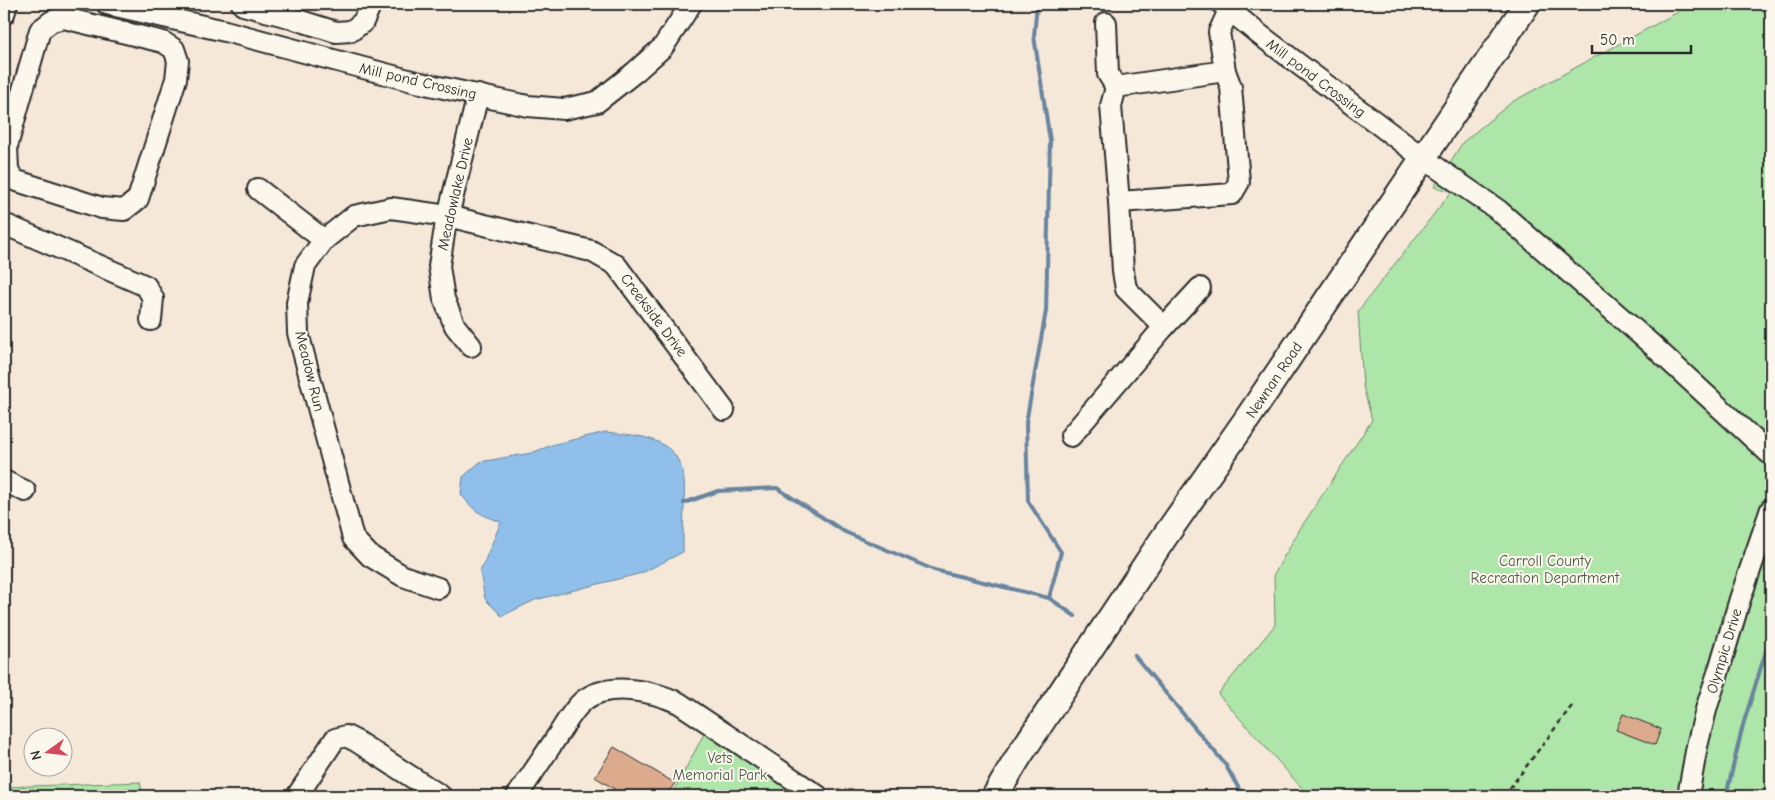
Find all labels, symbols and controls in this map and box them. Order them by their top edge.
scale bar [1592,22,1691,54]
text: 50 m [1600,31,1635,49]
street label: Mill pond Crossing [1263,35,1369,121]
street label: Mill pond Crossing [358,59,478,103]
street label: Meadowlake Drive [433,135,477,252]
street label: Creekside Drive [617,270,691,361]
street label: Meadow Run [291,329,329,413]
street label: Newnan Road [1242,338,1306,422]
park label: Carroll County Recreation Department [1471,552,1620,587]
street label: Olympic Drive [1703,606,1746,696]
north arrow [22,728,72,778]
text: N [27,749,45,762]
park label: Vets Memorial Park [673,749,768,784]

